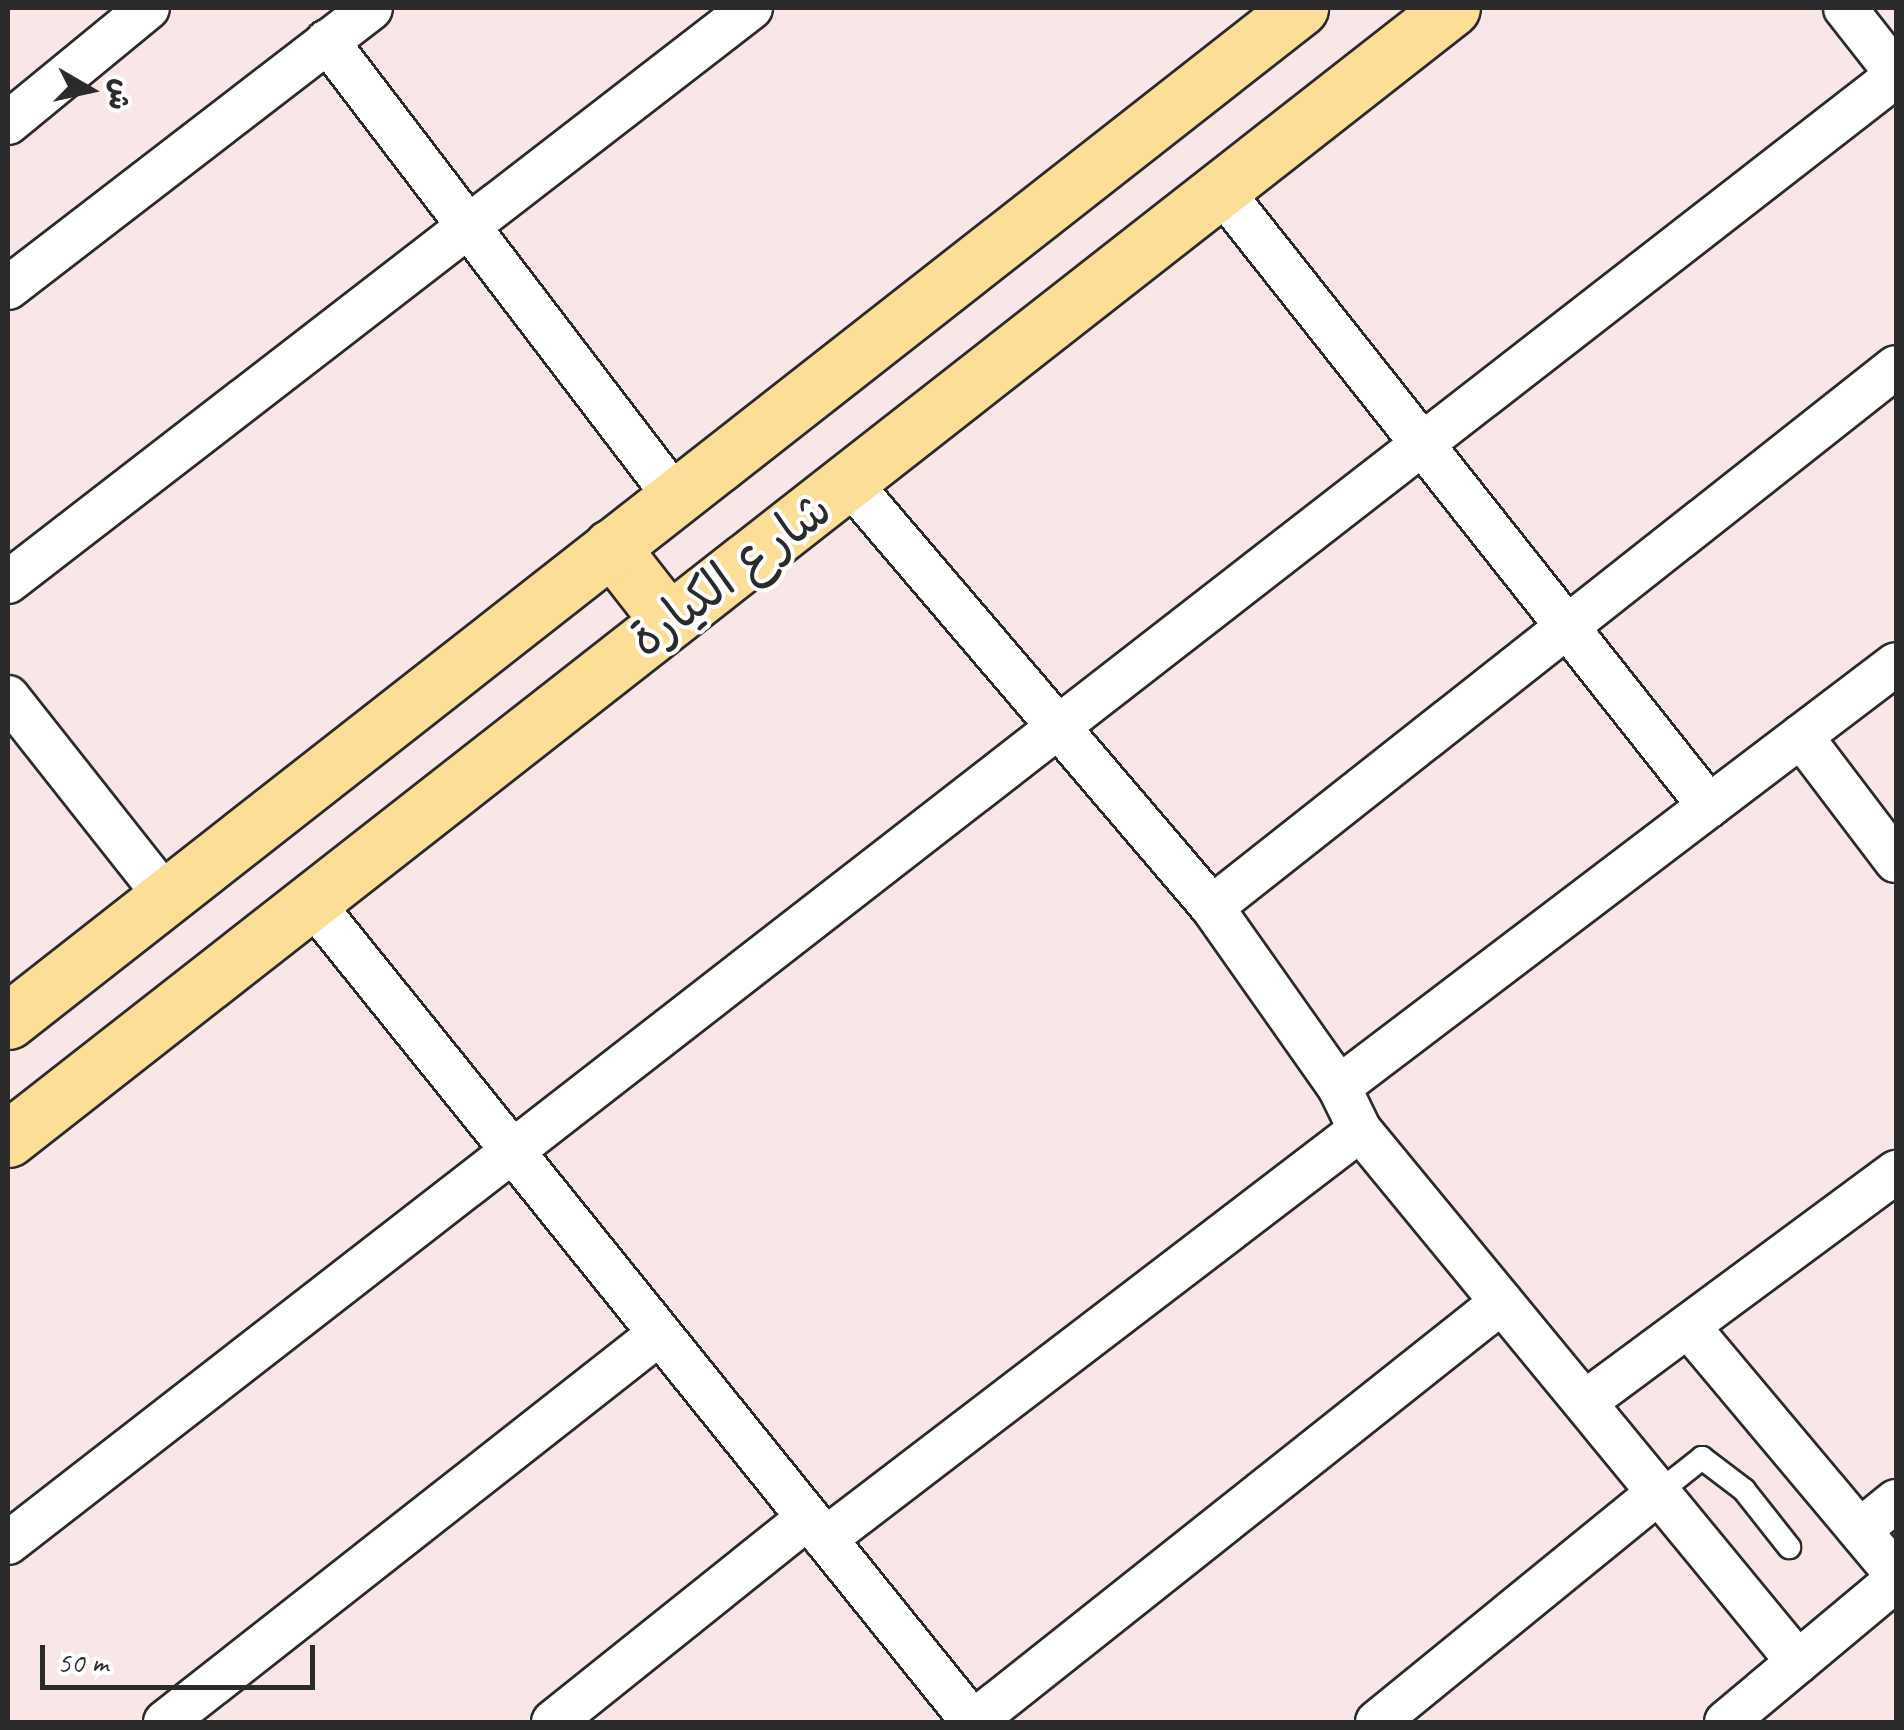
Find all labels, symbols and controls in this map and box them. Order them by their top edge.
north arrow [40,40,140,140]
text: ش [100,77,140,113]
street label: شارع الكيارة [617,479,843,669]
scale bar [45,1625,320,1687]
text: 50 m [57,1643,108,1681]

